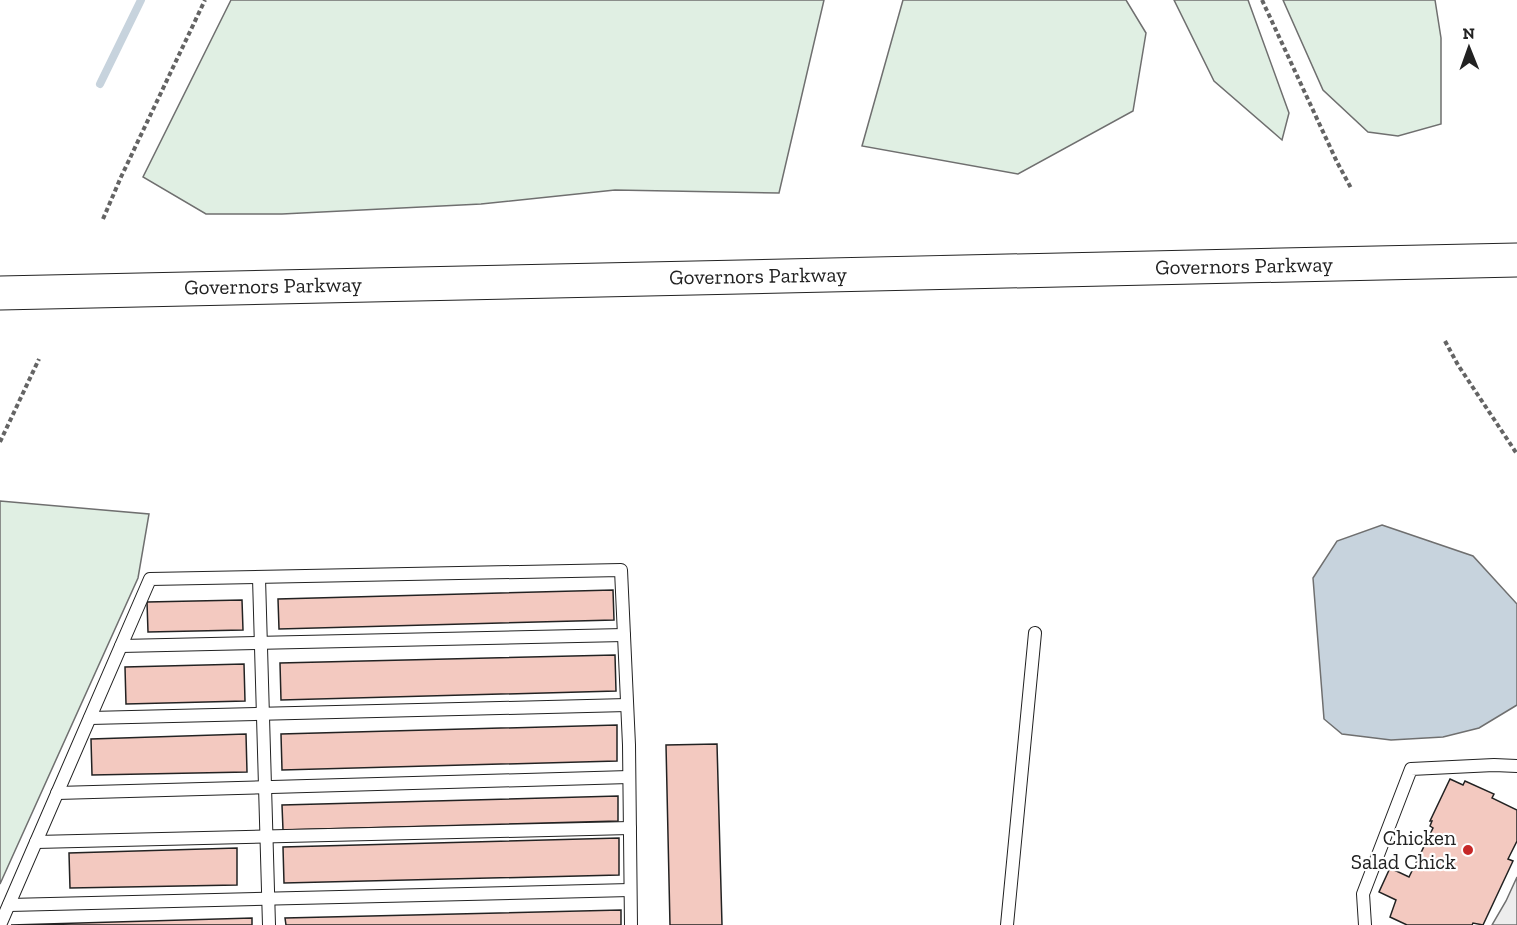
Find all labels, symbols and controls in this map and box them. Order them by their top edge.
north arrow [1439,18,1499,78]
text: N [1462,24,1475,43]
street label: Governors Parkway [1155,251,1333,280]
street label: Governors Parkway [669,261,847,290]
street label: Governors Parkway [184,271,362,300]
place label: Chicken Salad Chick [1351,825,1456,874]
marker: Chicken Salad Chick [1461,843,1475,857]

